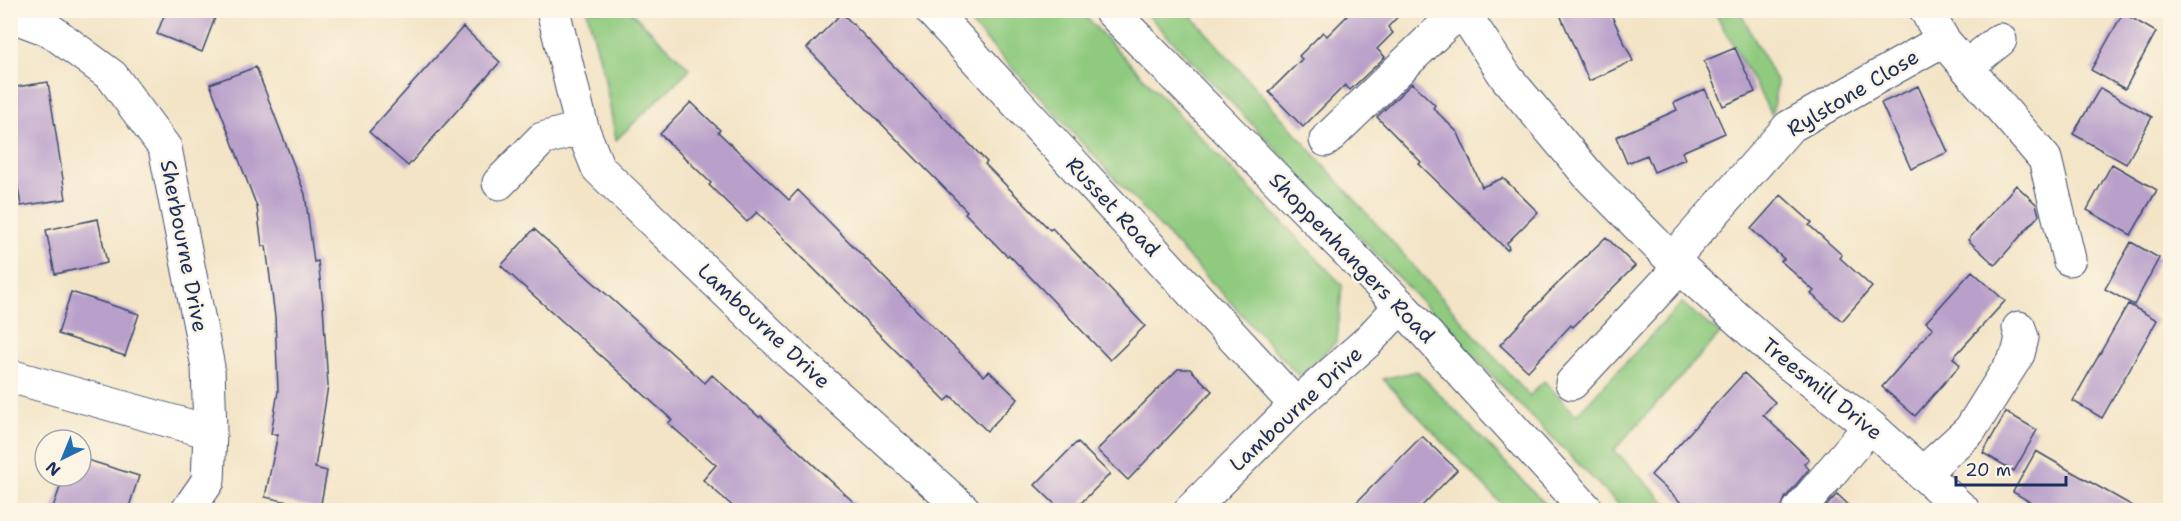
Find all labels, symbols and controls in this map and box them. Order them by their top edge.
street label: Rylstone Close [1782,43,1924,143]
street label: Russet Road [1060,151,1166,263]
street label: Sherbourne Drive [154,158,214,334]
street label: Shoppenhangers Road [1263,166,1441,350]
street label: Lambourne Drive [692,257,836,395]
street label: Treesmill Drive [1756,331,1888,447]
street label: Lambourne Drive [1224,340,1368,478]
north arrow [33,428,93,488]
scale bar [1956,449,2066,487]
text: N [41,457,65,481]
text: 20 m [1965,458,2011,482]

